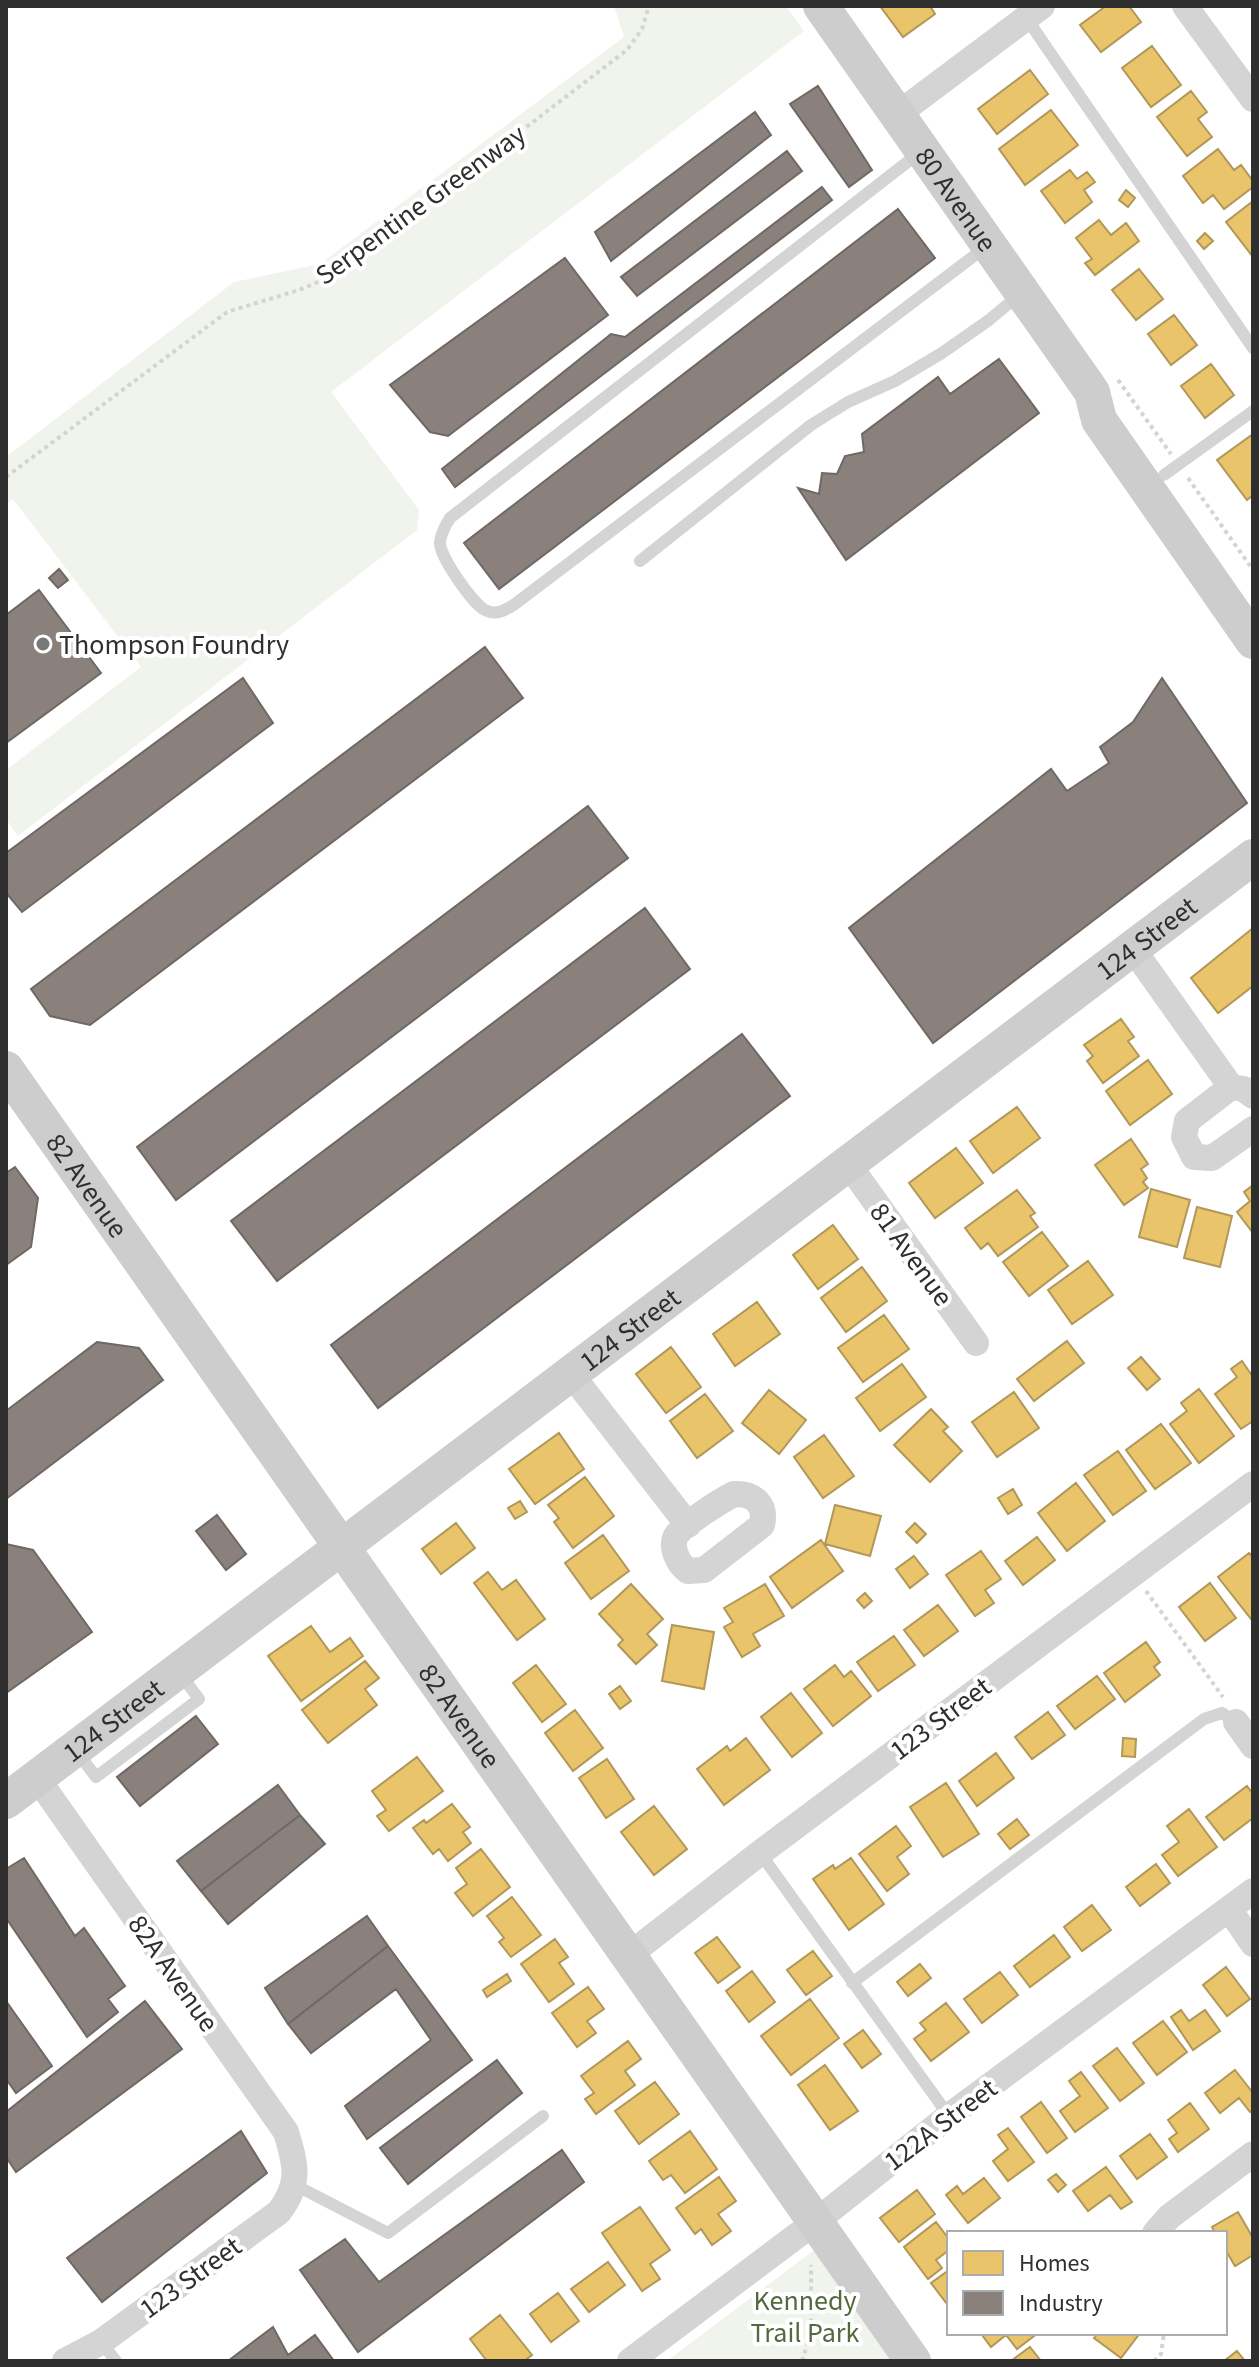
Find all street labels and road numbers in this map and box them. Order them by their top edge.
street label: Serpentine Greenway [307,115,534,295]
street label: 80 Avenue [905,139,1007,260]
street label: 124 Street [1088,887,1206,990]
street label: 82 Avenue [36,1125,138,1246]
street label: 81 Avenue [860,1194,963,1315]
street label: 124 Street [571,1278,689,1381]
street label: 82 Avenue [408,1656,510,1777]
street label: 123 Street [882,1667,1000,1770]
street label: 124 Street [55,1669,173,1772]
street label: 82A Avenue [118,1907,228,2040]
street label: 122A Street [876,2069,1006,2181]
street label: 123 Street [131,2227,250,2329]

